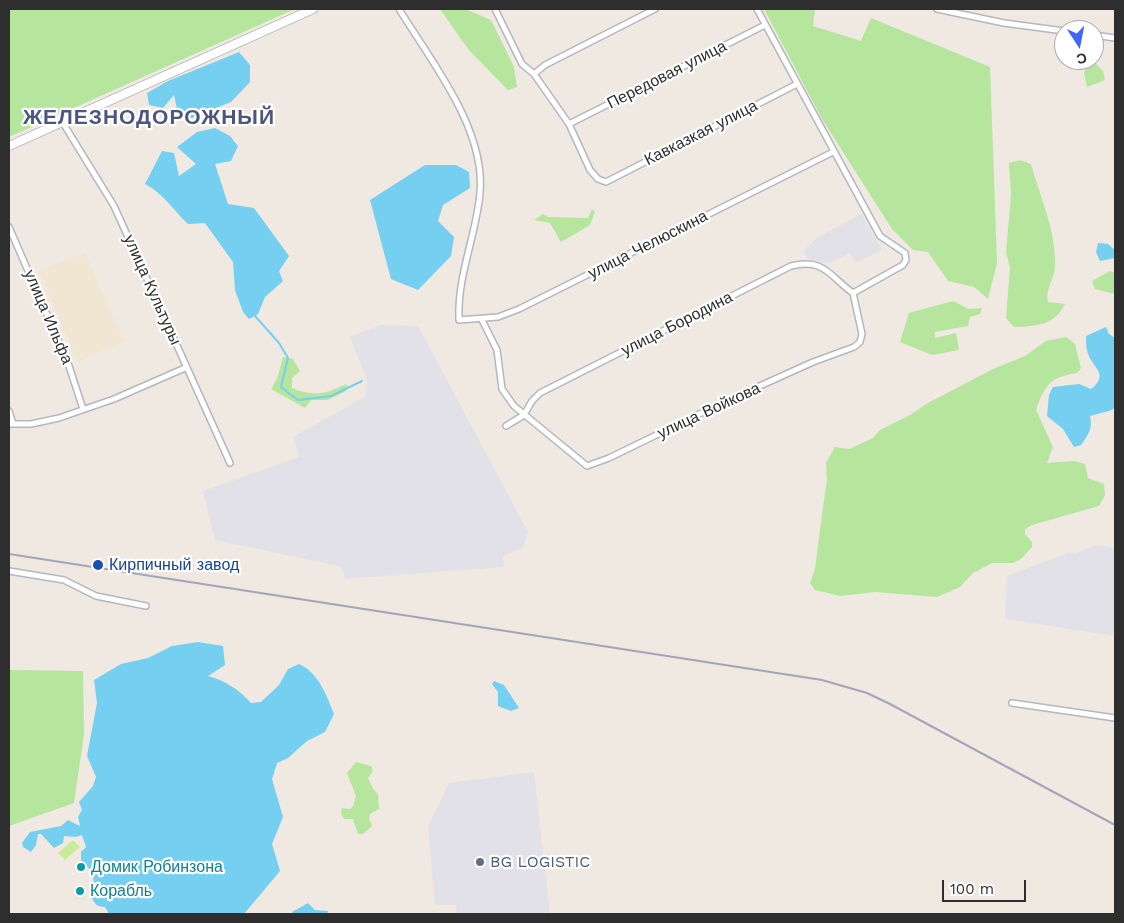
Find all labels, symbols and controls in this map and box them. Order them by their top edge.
north arrow [1054,20,1104,70]
street label: Передовая улица [604,37,730,113]
text: С [1075,50,1088,68]
street label: Кавказкая улица [641,96,761,170]
district label: ЖЕЛЕЗНОДОРОЖНЫЙ [21,105,277,131]
street label: улица Челюскина [585,207,711,283]
street label: улица Культуры [119,232,185,348]
street label: улица Ильфа [19,267,77,367]
street label: улица Бородина [618,288,736,360]
street label: улица Войкова [655,379,763,443]
place label: Кирпичный завод [109,555,239,575]
marker: Кирпичный завод [91,558,105,572]
place label: BG LOGISTIC [490,852,590,872]
marker: BG LOGISTIC [474,856,486,868]
place label: Домик Робинзона [91,857,223,877]
marker: Домик Робинзона [75,861,87,873]
scale bar [944,870,1028,902]
text: 100 m [950,880,994,898]
place label: Корабль [90,881,152,901]
marker: Корабль [74,885,86,897]

